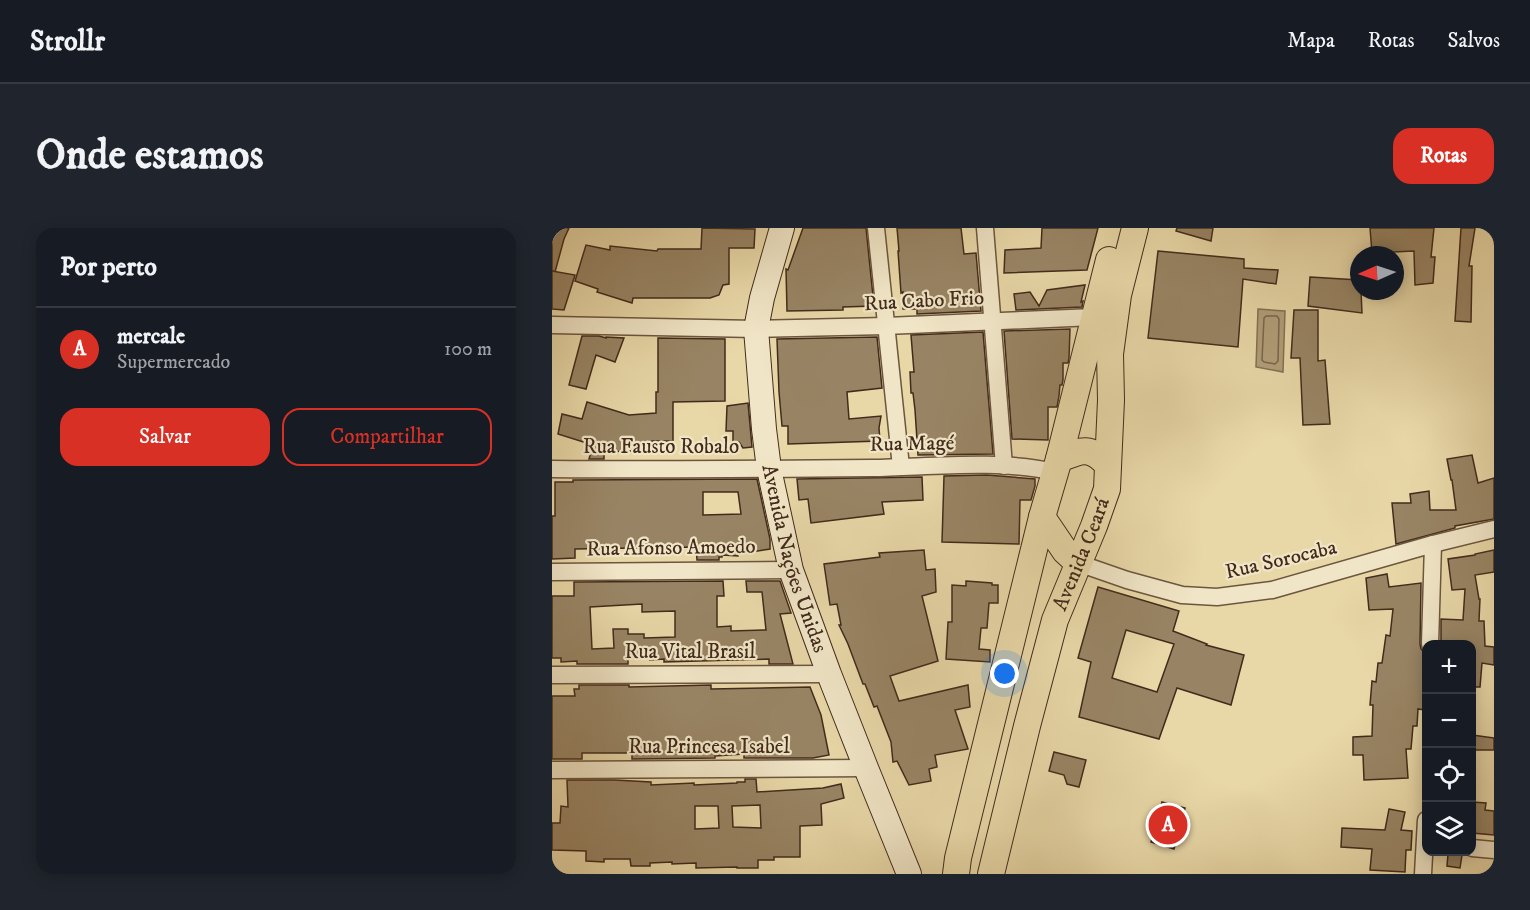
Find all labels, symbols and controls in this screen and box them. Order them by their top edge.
text: Strollr [30,24,105,59]
text: Mapa [1287,28,1335,54]
text: Rotas [1368,28,1415,54]
text: Salvos [1448,28,1500,54]
button: Rotas [1393,128,1494,184]
text: Onde estamos [36,130,264,182]
north arrow [1350,246,1404,300]
text: Por perto [60,251,157,284]
street label: Rua Cabo Frio [863,285,985,317]
text: mercale [117,323,185,350]
text: A [73,337,86,362]
text: 100 m [444,337,492,362]
text: Supermercado [117,350,230,375]
button: Salvar [60,408,270,466]
button: Compartilhar [282,408,492,466]
street label: Rua Magé [869,430,955,458]
street label: Rua Fausto Robalo [583,434,739,460]
street label: Avenida Nações Unidas [755,462,833,656]
street label: Avenida Ceará [1047,494,1116,615]
street label: Rua Afonso Amoedo [586,534,756,562]
street label: Rua Sorocaba [1223,535,1339,585]
street label: Rua Vital Brasil [624,639,756,665]
map controls [1422,640,1476,856]
button: + [1422,640,1476,694]
your location [990,659,1019,688]
button: − [1422,694,1476,748]
street label: Rua Princesa Isabel [628,734,790,760]
button: locate [1422,748,1476,802]
pin: A [1148,802,1188,848]
button: layers [1422,802,1476,856]

